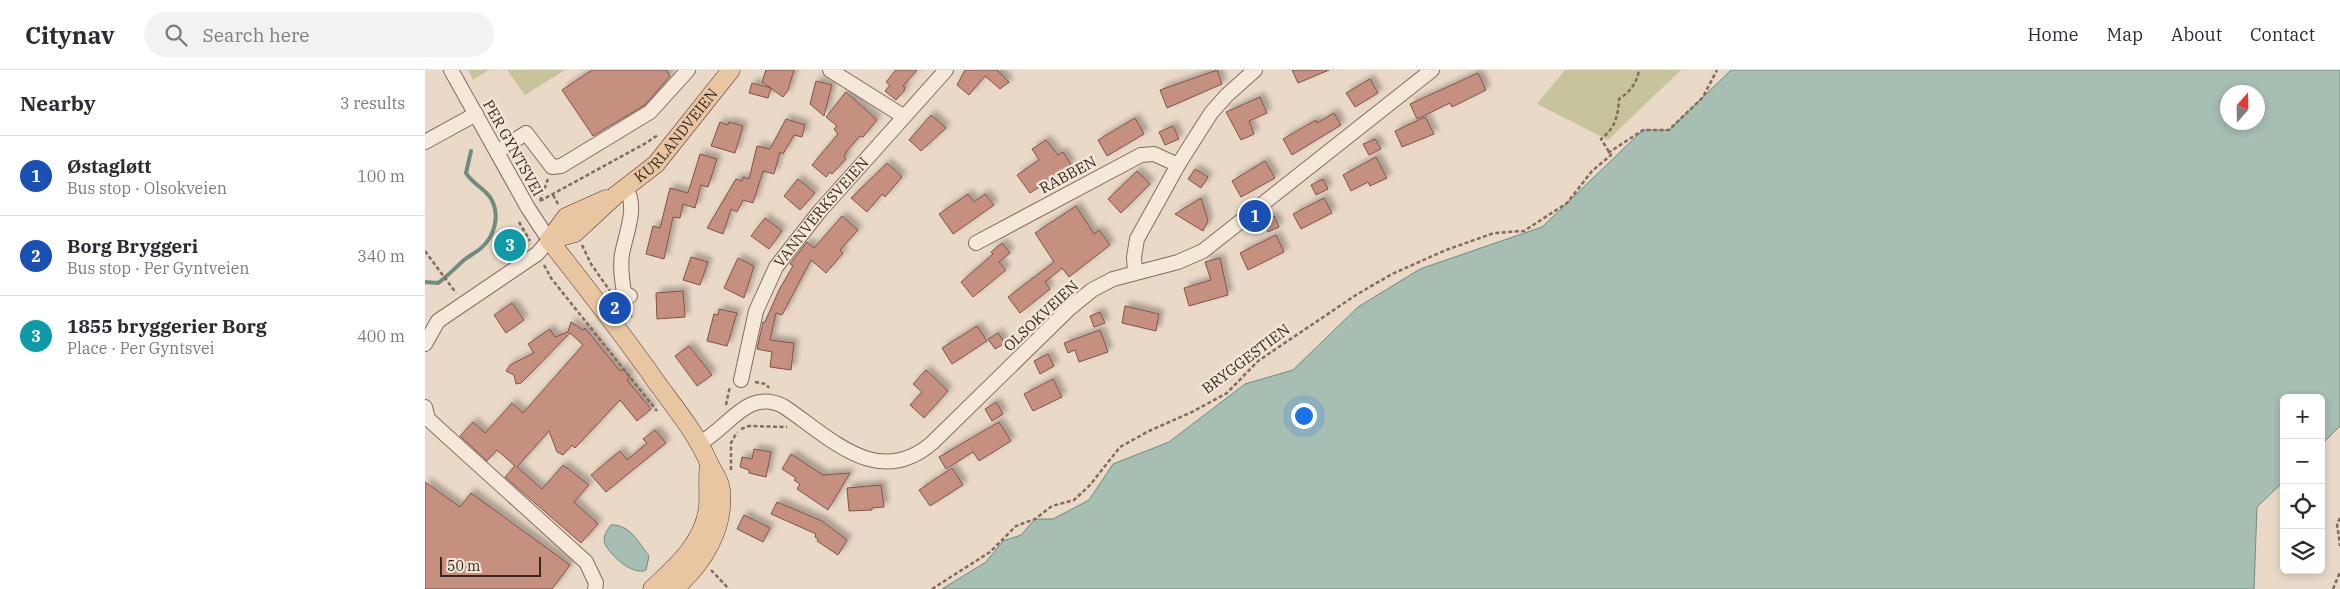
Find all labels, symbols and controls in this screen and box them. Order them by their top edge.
search box [144,12,494,57]
text: Citynav [25,19,114,51]
icon: search [162,21,190,49]
text: Search here [202,23,310,47]
text: Home [2027,23,2079,46]
text: Map [2107,23,2143,46]
text: About [2171,23,2222,46]
text: Contact [2250,23,2315,46]
street label: KURLANDVEIEN [630,84,722,186]
north arrow [2220,85,2265,130]
text: Nearby [20,89,96,117]
text: 3 results [340,93,405,113]
street label: PER GYNTSVEI [479,96,548,199]
street label: RABBEN [1036,152,1100,197]
street label: VANNVERKSVEIEN [769,153,873,271]
text: Østagløtt [67,154,151,178]
text: 1 [31,166,41,186]
text: 100 m [357,166,405,186]
text: Bus stop · Olsokveien [67,178,227,198]
pin: 1 [1239,197,1271,235]
pin: 3 [494,226,526,264]
text: Borg Bryggeri [67,234,198,258]
text: 2 [31,246,41,266]
text: 340 m [357,246,405,266]
text: Bus stop · Per Gyntveien [67,258,250,278]
street label: OLSOKVEIEN [999,276,1082,355]
pin: 2 [599,289,631,327]
text: 1855 bryggerier Borg [67,314,267,338]
street label: BRYGGESTIEN [1198,319,1293,398]
text: 3 [31,326,41,346]
text: 400 m [357,326,405,346]
text: Place · Per Gyntsvei [67,338,215,358]
map controls [2280,394,2325,574]
button: + [2280,394,2325,439]
your location [1291,403,1317,429]
button: − [2280,439,2325,484]
button: locate [2280,484,2325,529]
button: layers [2280,529,2325,574]
scale bar [440,554,541,577]
text: 50 m [447,557,480,575]

